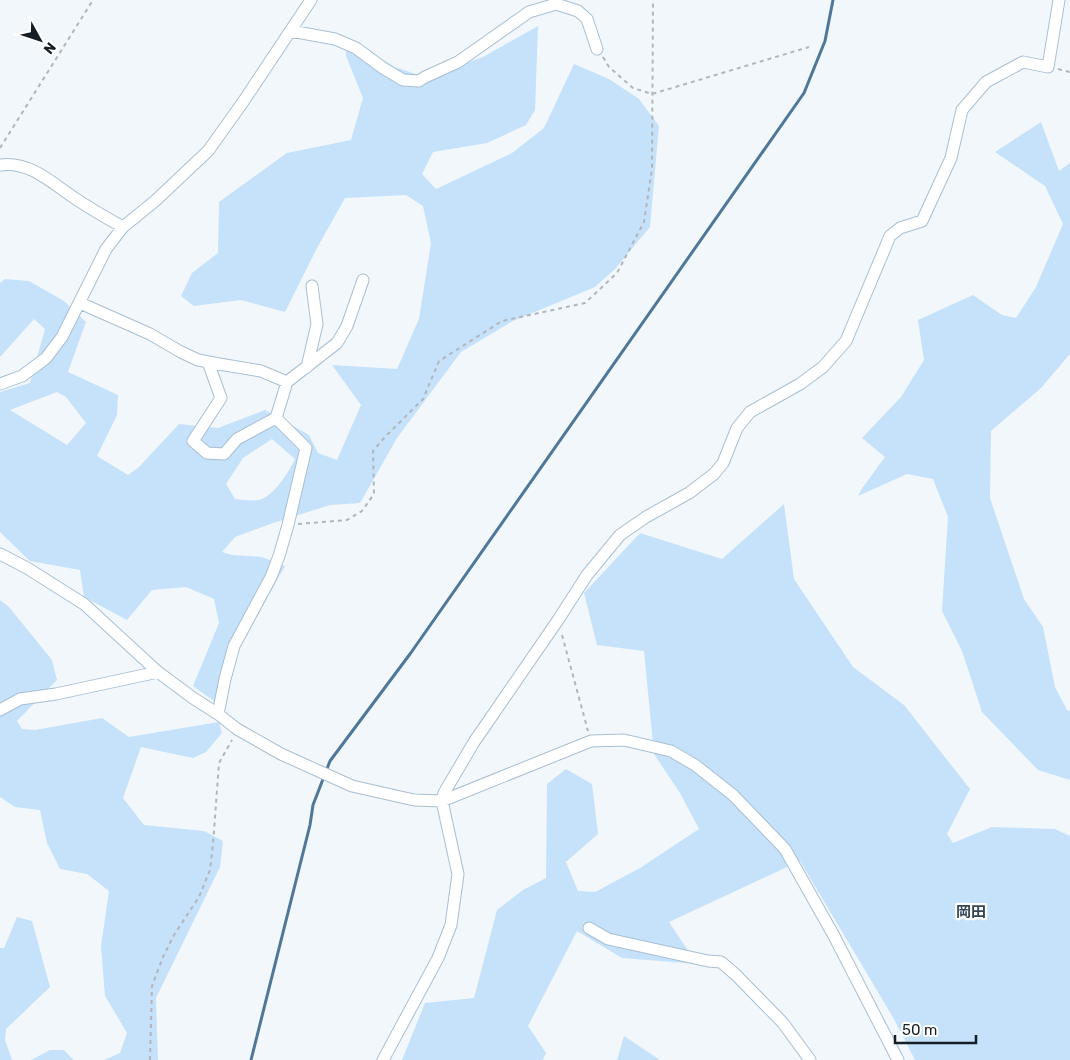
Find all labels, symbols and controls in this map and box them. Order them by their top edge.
north arrow [15,15,65,65]
text: N [40,39,59,57]
district label: 岡田 [956,903,986,921]
scale bar [895,1012,976,1044]
text: 50 m [902,1021,937,1039]

